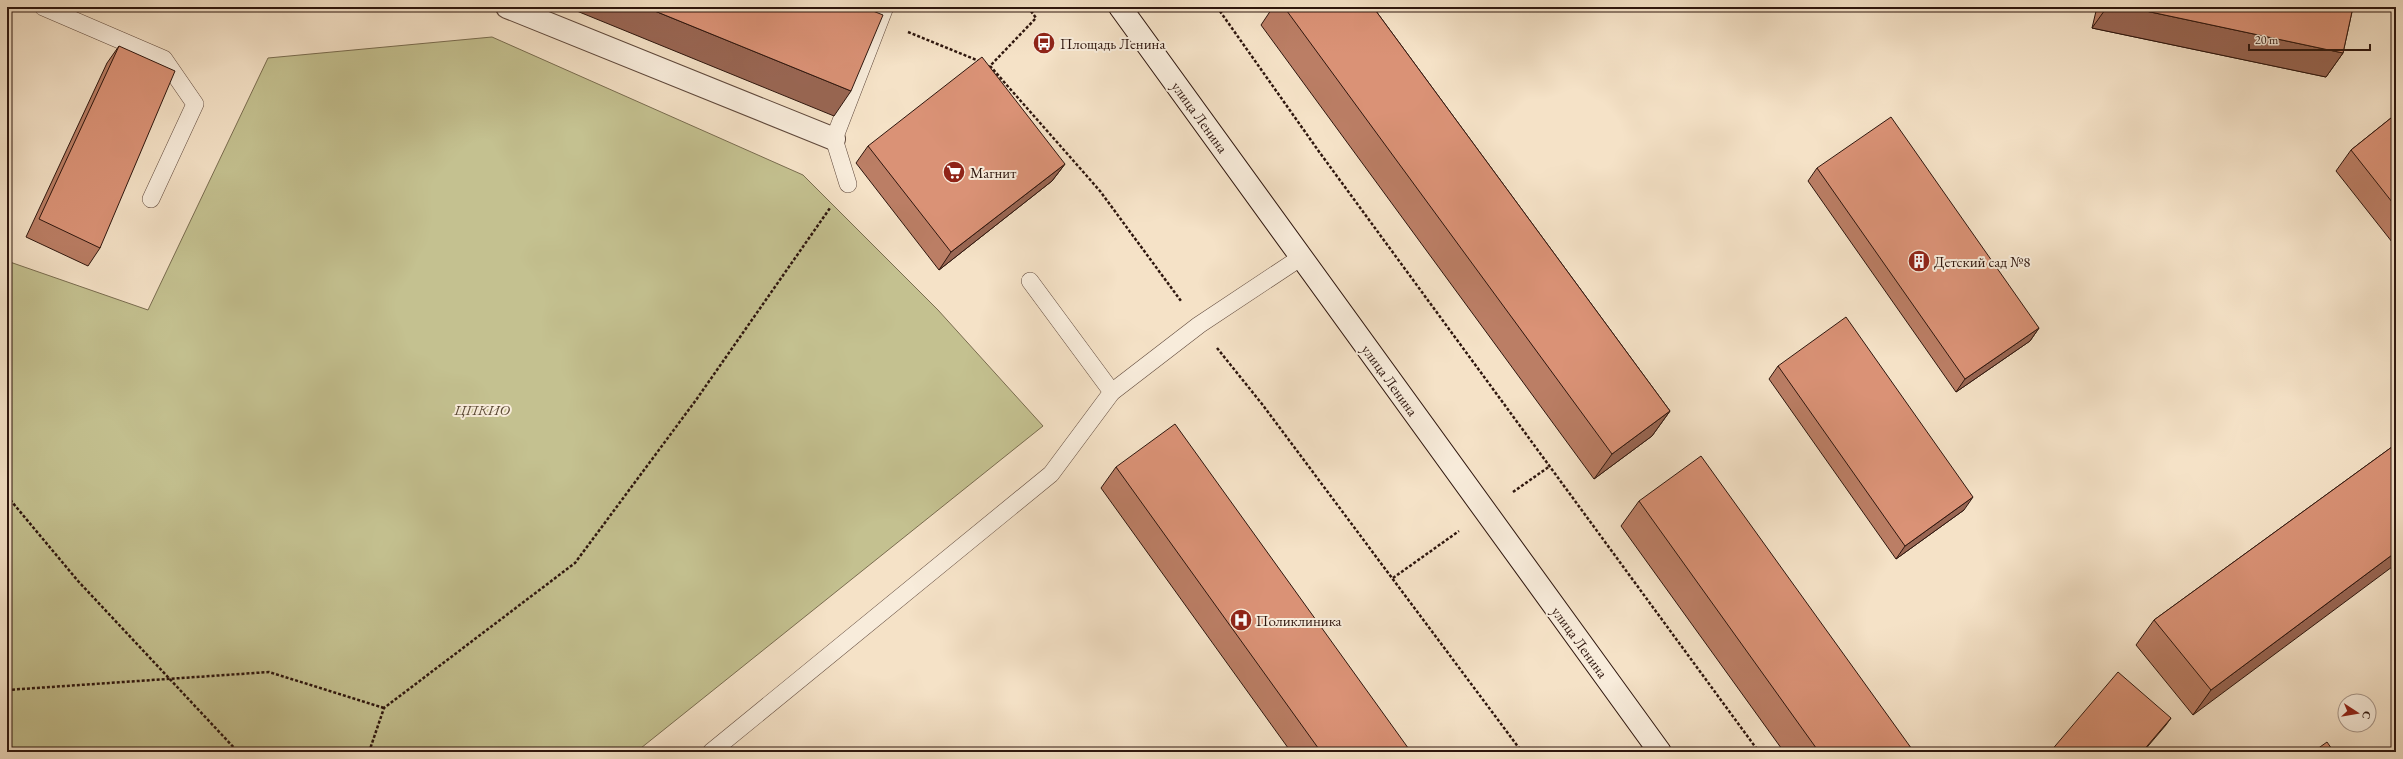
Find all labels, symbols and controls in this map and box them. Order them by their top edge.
scale bar [2249,26,2370,52]
bus stop icon: Площадь Ленина [1031,30,1057,56]
text: 20 m [2255,32,2279,48]
place label: Площадь Ленина [1060,34,1165,53]
street label: улица Ленина [1168,77,1232,157]
supermarket icon: Магнит [941,159,967,185]
place label: Магнит [970,163,1016,182]
building icon: Детский сад №8 [1906,248,1932,274]
place label: Детский сад №8 [1934,252,2030,271]
street label: улица Ленина [1358,340,1422,420]
park label: ЦПКИО [453,400,510,419]
street label: улица Ленина [1548,602,1612,682]
hospital icon: Поликлиника [1228,607,1254,633]
place label: Поликлиника [1256,611,1342,630]
north arrow [2337,693,2377,733]
text: С [2359,710,2374,721]

